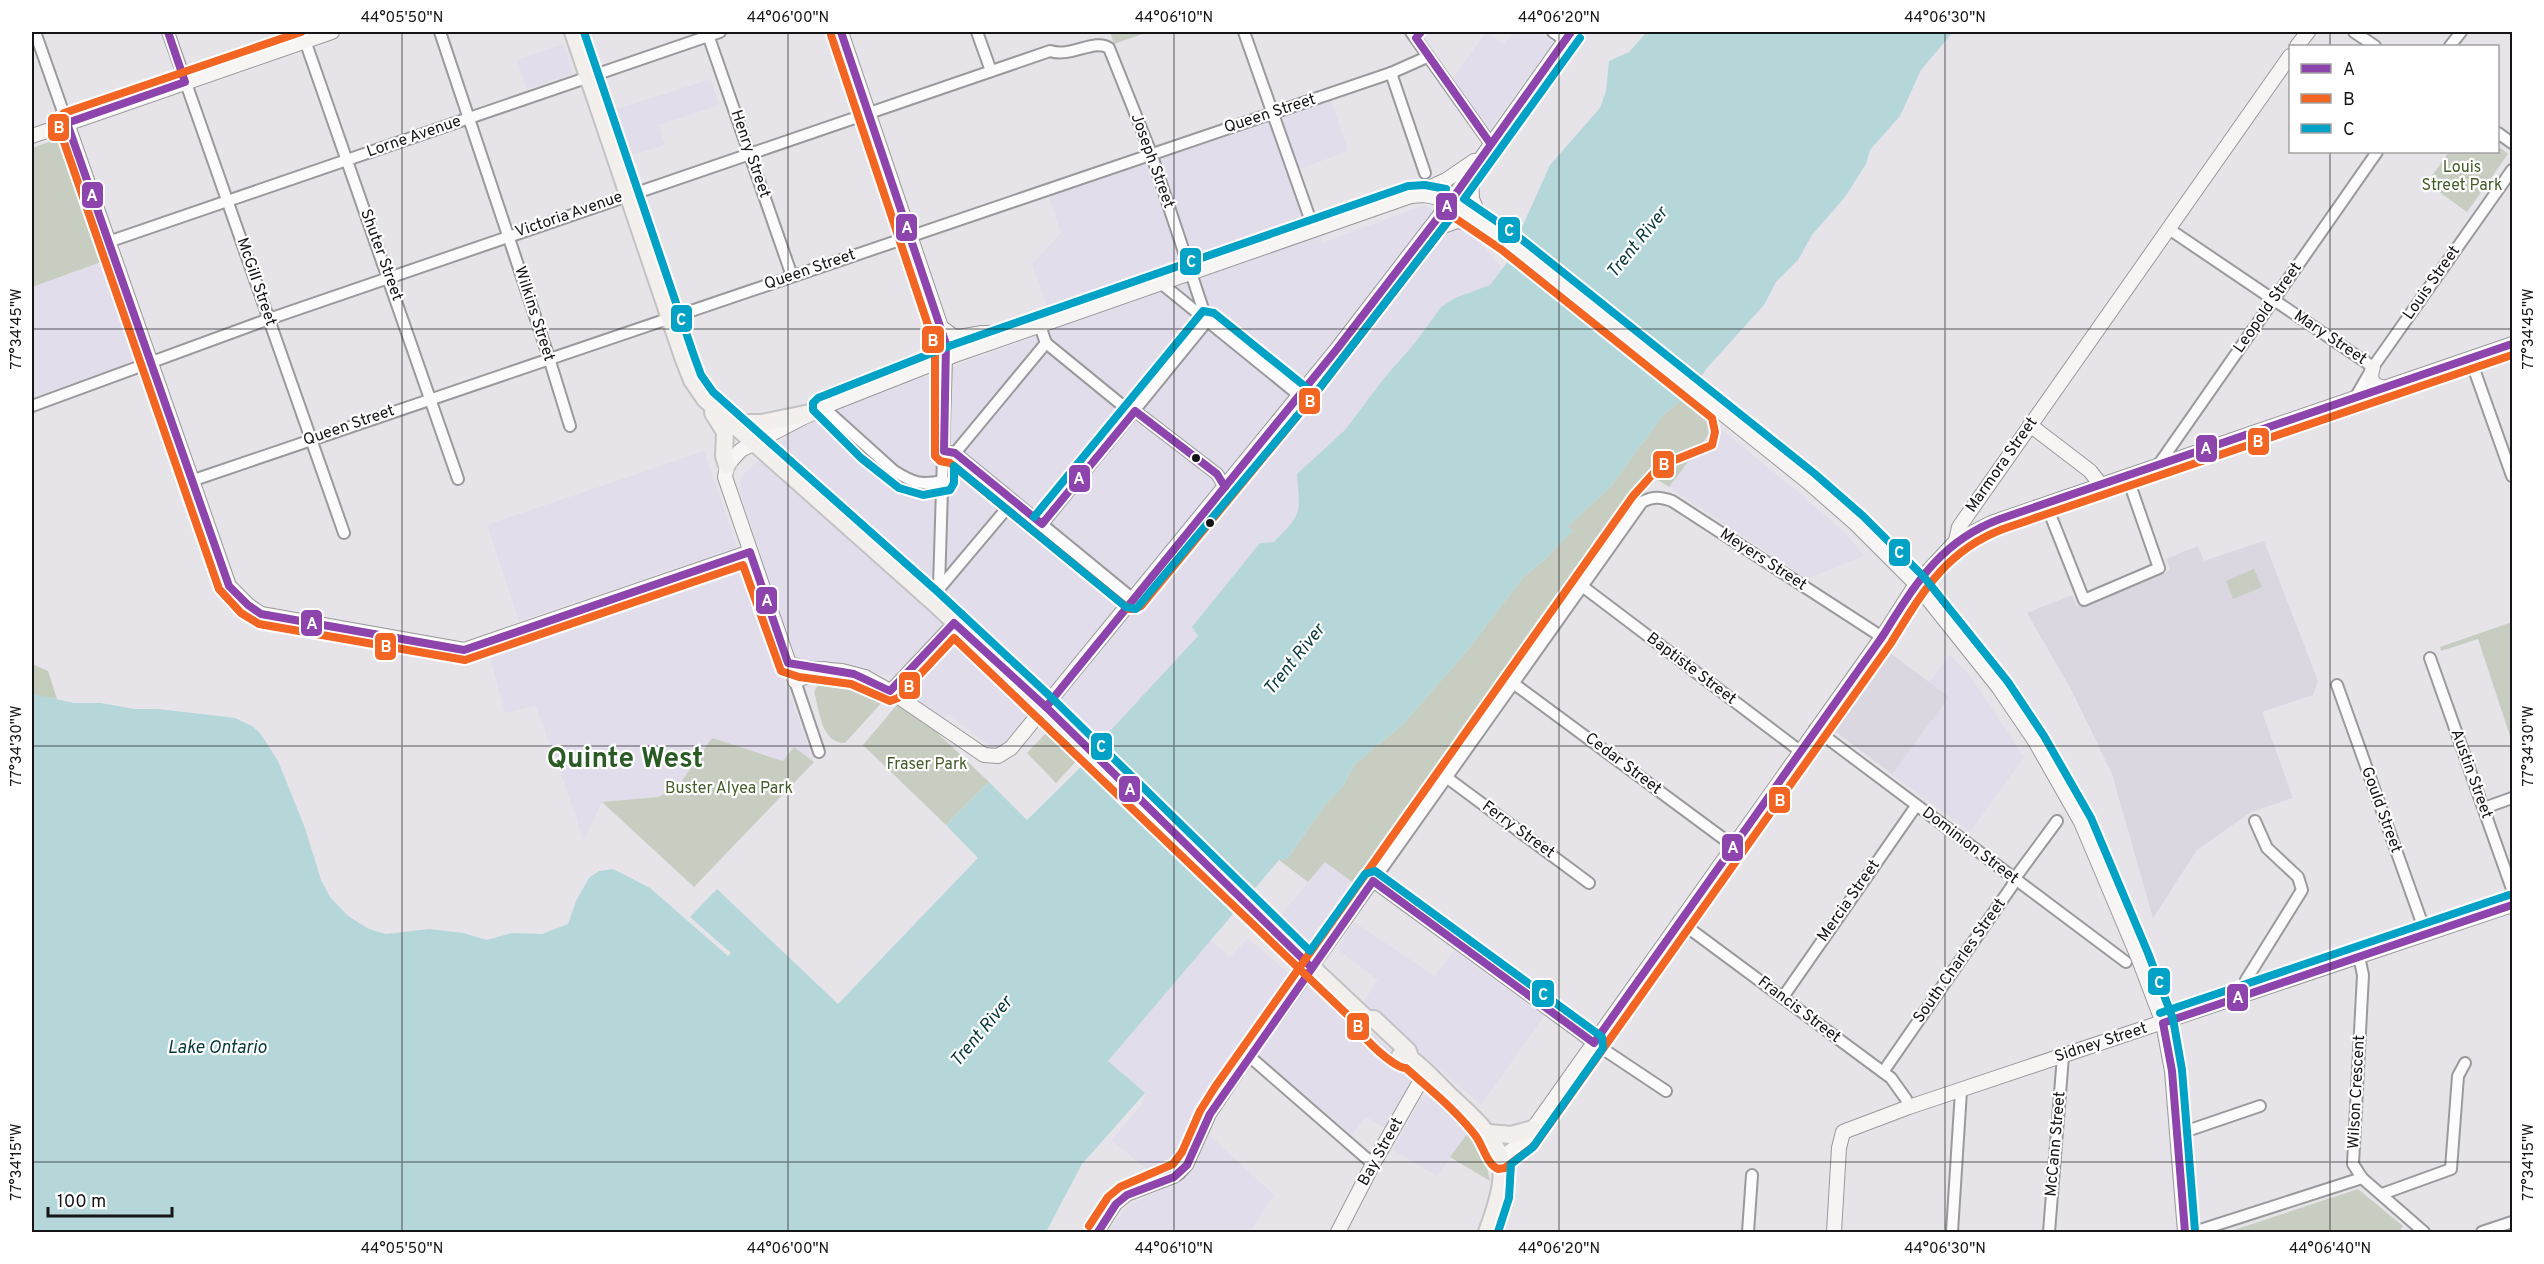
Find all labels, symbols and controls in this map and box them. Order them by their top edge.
text: 44°05'50"N [361,9,443,28]
text: 44°06'00"N [747,9,829,28]
text: 44°06'10"N [1135,9,1213,28]
text: 44°06'20"N [1518,9,1600,28]
text: 44°06'30"N [1904,9,1986,28]
legend [2289,45,2499,153]
text: A [2343,59,2355,82]
text: B [2343,89,2355,112]
street label: Queen Street [1222,90,1318,138]
street label: Henry Street [726,107,774,201]
street label: Joseph Street [1126,111,1178,211]
street label: Lorne Avenue [364,112,464,162]
line badge: B [47,113,70,142]
text: B [53,119,65,139]
text: C [2343,119,2355,142]
park label: Louis Street Park [2422,158,2502,196]
line badge: A [81,181,104,209]
text: A [86,187,98,207]
street label: Victoria Avenue [513,187,625,243]
line badge: A [1435,192,1458,221]
text: A [1441,198,1453,218]
water label: Trent River [1602,201,1675,283]
street label: Shuter Street [355,206,407,304]
line badge: A [895,213,918,242]
line badge: C [1497,216,1521,244]
text: A [901,219,913,239]
text: C [1504,222,1514,242]
street label: McGill Street [232,235,280,329]
street label: Louis Street [2399,242,2465,324]
street label: Queen Street [762,245,858,295]
line badge: C [1179,247,1202,276]
text: C [1186,253,1196,273]
street label: Leopold Street [2229,259,2307,357]
street label: Wilkins Street [509,264,559,364]
text: 77°34'45"W [8,288,27,370]
text: 77°34'45"W [2520,288,2539,370]
line badge: C [670,304,693,333]
street label: Mary Street [2290,306,2370,370]
text: C [676,311,686,331]
line badge: B [921,325,945,354]
text: B [927,332,939,352]
line badge: B [1298,387,1321,415]
text: B [1304,393,1316,413]
street label: Queen Street [301,401,397,451]
street label: Marmora Street [1962,413,2042,517]
line badge: B [2247,427,2270,456]
text: B [2252,433,2264,453]
line badge: A [2195,434,2218,463]
text: A [2200,440,2212,460]
line badge: B [1652,450,1675,479]
unlabelled marker [1190,452,1202,464]
text: B [1658,456,1670,476]
line badge: A [1068,464,1091,493]
text: A [1073,470,1085,490]
unlabelled marker [1204,517,1216,529]
street label: Meyers Street [1716,524,1810,596]
line badge: C [1888,538,1911,567]
text: C [1894,544,1904,564]
line badge: A [755,586,778,615]
text: A [761,592,773,612]
line badge: A [300,609,323,637]
text: A [306,615,318,635]
water label: Trent River [1259,618,1332,700]
street label: Baptiste Street [1642,629,1740,709]
line badge: B [374,632,397,661]
text: B [380,638,392,658]
line badge: B [898,671,921,700]
text: B [903,678,915,698]
text: 77°34'30"W [8,705,27,787]
text: 77°34'30"W [2520,705,2539,787]
street label: Austin Street [2446,727,2496,821]
street label: Cedar Street [1581,729,1665,799]
line badge: C [1090,732,1113,761]
text: C [1096,738,1106,758]
district label: Quinte West [547,742,703,778]
park label: Fraser Park [886,755,968,775]
street label: Gould Street [2356,764,2406,856]
line badge: A [1118,775,1141,803]
park label: Buster Alyea Park [665,779,793,799]
text: A [1124,781,1136,801]
line badge: B [1768,786,1791,814]
text: B [1774,792,1786,812]
street label: Ferry Street [1478,797,1558,863]
street label: Dominion Street [1918,803,2022,889]
line badge: A [1721,833,1744,862]
text: A [1727,839,1739,859]
street label: Mercia Street [1813,856,1885,946]
street label: South Charles Street [1909,895,2011,1027]
line badge: C [2147,967,2171,996]
street label: Francis Street [1753,972,1845,1048]
text: C [2154,974,2164,994]
line badge: C [1531,979,1555,1008]
line badge: A [2226,983,2249,1012]
text: C [1538,986,1548,1006]
text: A [2232,989,2244,1009]
water label: Trent River [946,990,1020,1072]
line badge: B [1346,1012,1370,1041]
text: B [1352,1018,1364,1038]
street label: Sidney Street [2052,1019,2150,1067]
street label: Wilson Crescent [2344,1034,2370,1150]
water label: Lake Ontario [167,1037,267,1060]
street label: McCann Street [2041,1091,2071,1197]
street label: Bay Street [1354,1114,1408,1190]
text: 77°34'15"W [8,1123,27,1201]
text: 77°34'15"W [2520,1123,2539,1201]
scale bar [48,1180,172,1218]
text: 100 m [57,1191,106,1214]
text: 44°05'50"N [361,1240,443,1259]
text: 44°06'00"N [747,1240,829,1259]
text: 44°06'10"N [1135,1240,1213,1259]
text: 44°06'20"N [1518,1240,1600,1259]
text: 44°06'30"N [1904,1240,1986,1259]
text: 44°06'40"N [2289,1240,2371,1259]

